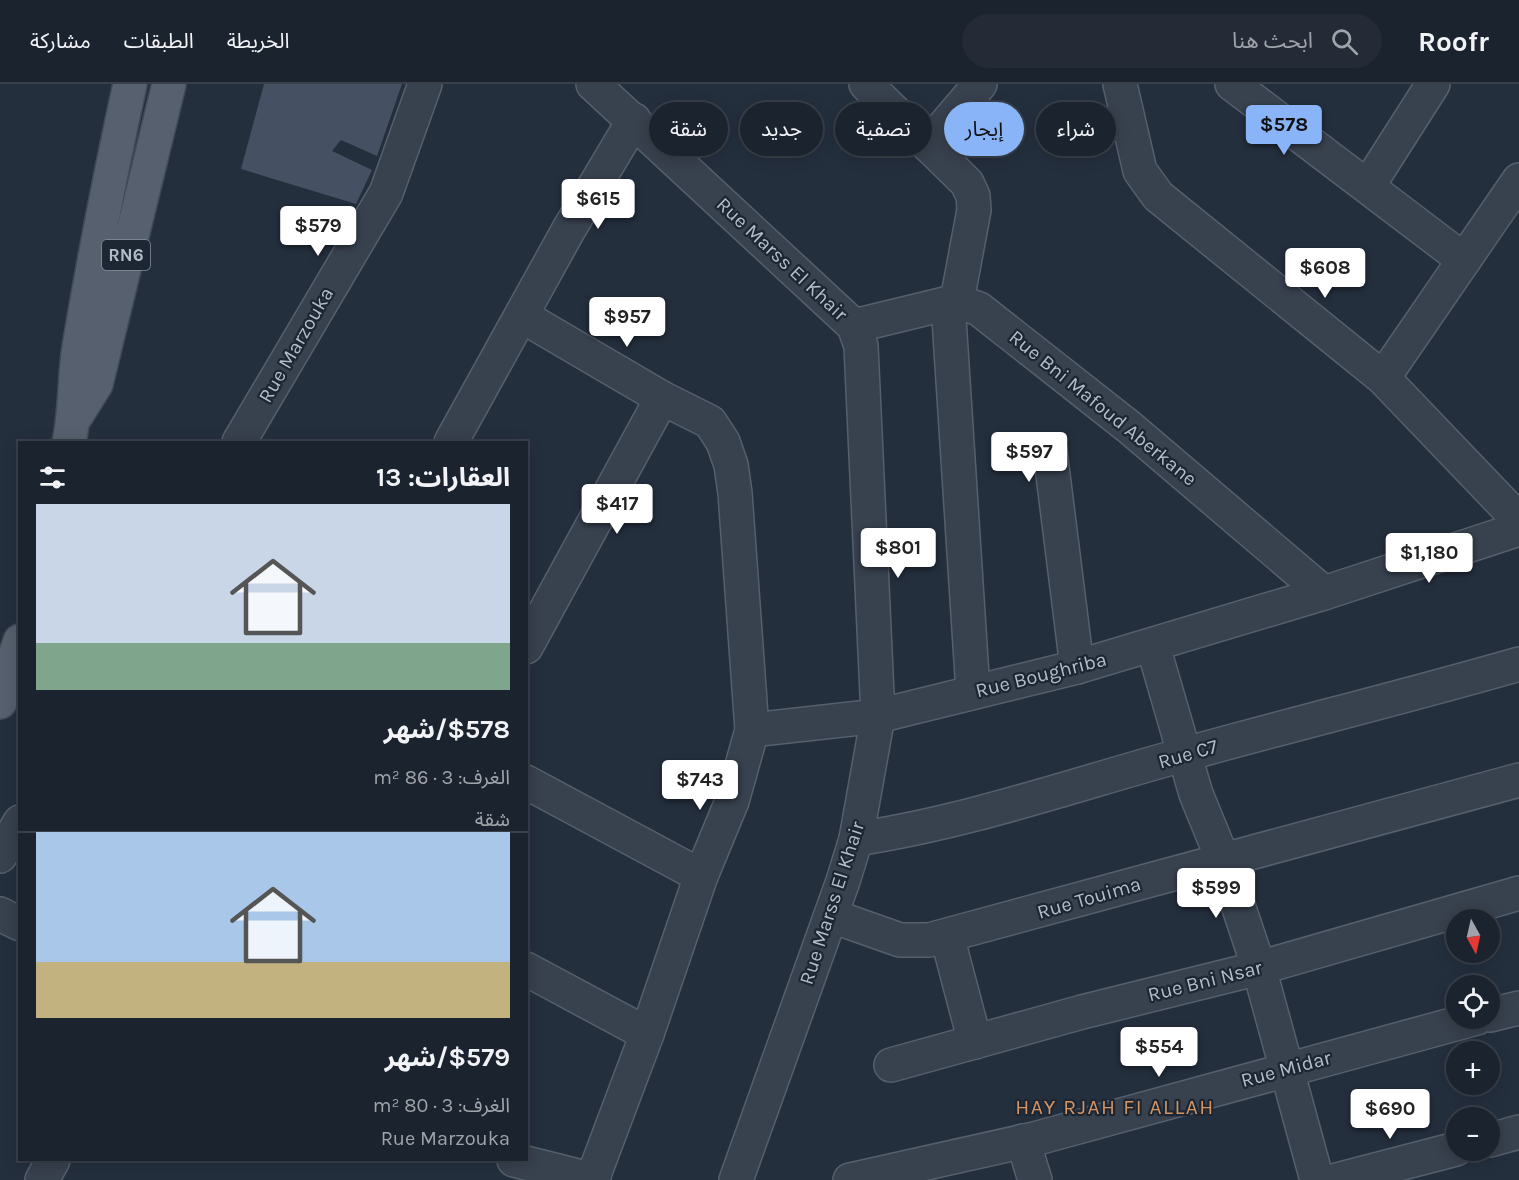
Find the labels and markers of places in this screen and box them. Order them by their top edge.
pin: $578 [1248,105,1320,156]
pin: $615 [562,179,634,230]
pin: $579 [282,206,354,257]
pin: $608 [1289,248,1361,299]
pin: $957 [591,297,663,348]
pin: $597 [993,432,1065,483]
pin: $417 [581,484,653,535]
pin: $801 [862,528,934,579]
pin: $1,180 [1380,533,1478,584]
pin: $743 [664,760,736,811]
pin: $599 [1180,868,1252,919]
pin: $554 [1123,1027,1195,1078]
pin: $690 [1354,1089,1426,1140]

